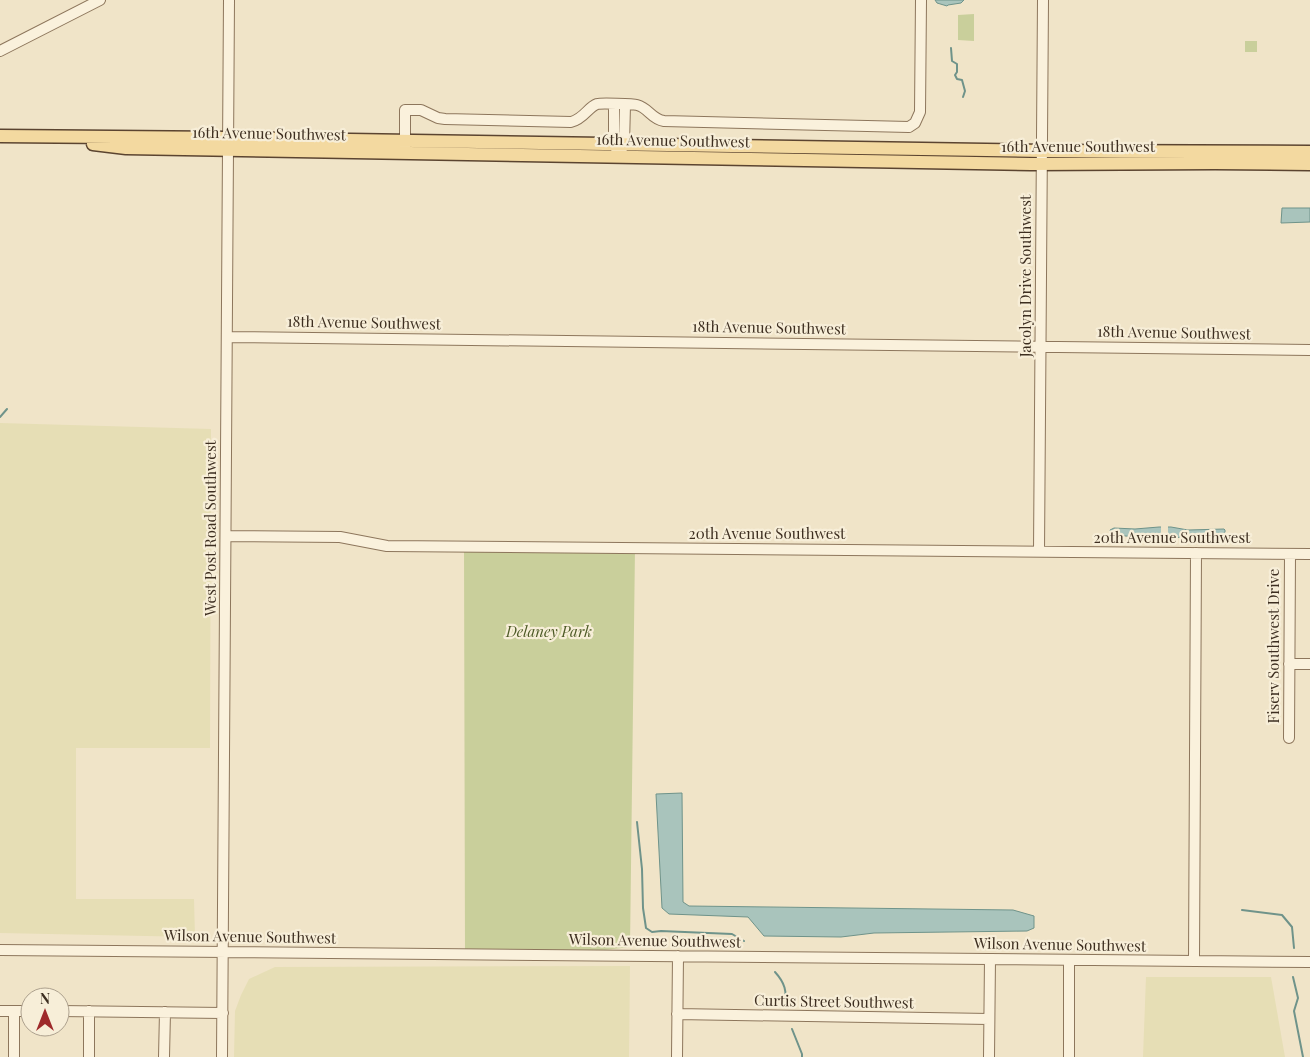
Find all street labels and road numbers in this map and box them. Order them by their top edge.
street label: 16th Avenue Southwest [192,122,347,144]
street label: 16th Avenue Southwest [596,129,751,151]
street label: 16th Avenue Southwest [1001,136,1156,156]
street label: Jacolyn Drive Southwest [1015,194,1035,358]
street label: 18th Avenue Southwest [287,311,442,333]
street label: 18th Avenue Southwest [692,316,847,338]
street label: 18th Avenue Southwest [1097,321,1252,343]
street label: West Post Road Southwest [200,439,220,617]
street label: 20th Avenue Southwest [689,523,846,543]
street label: 20th Avenue Southwest [1094,527,1251,547]
street label: Fiserv Southwest Drive [1263,569,1283,723]
street label: Wilson Avenue Southwest [163,924,337,948]
street label: Wilson Avenue Southwest [568,928,742,952]
street label: Wilson Avenue Southwest [973,932,1147,956]
street label: Curtis Street Southwest [754,990,915,1012]

